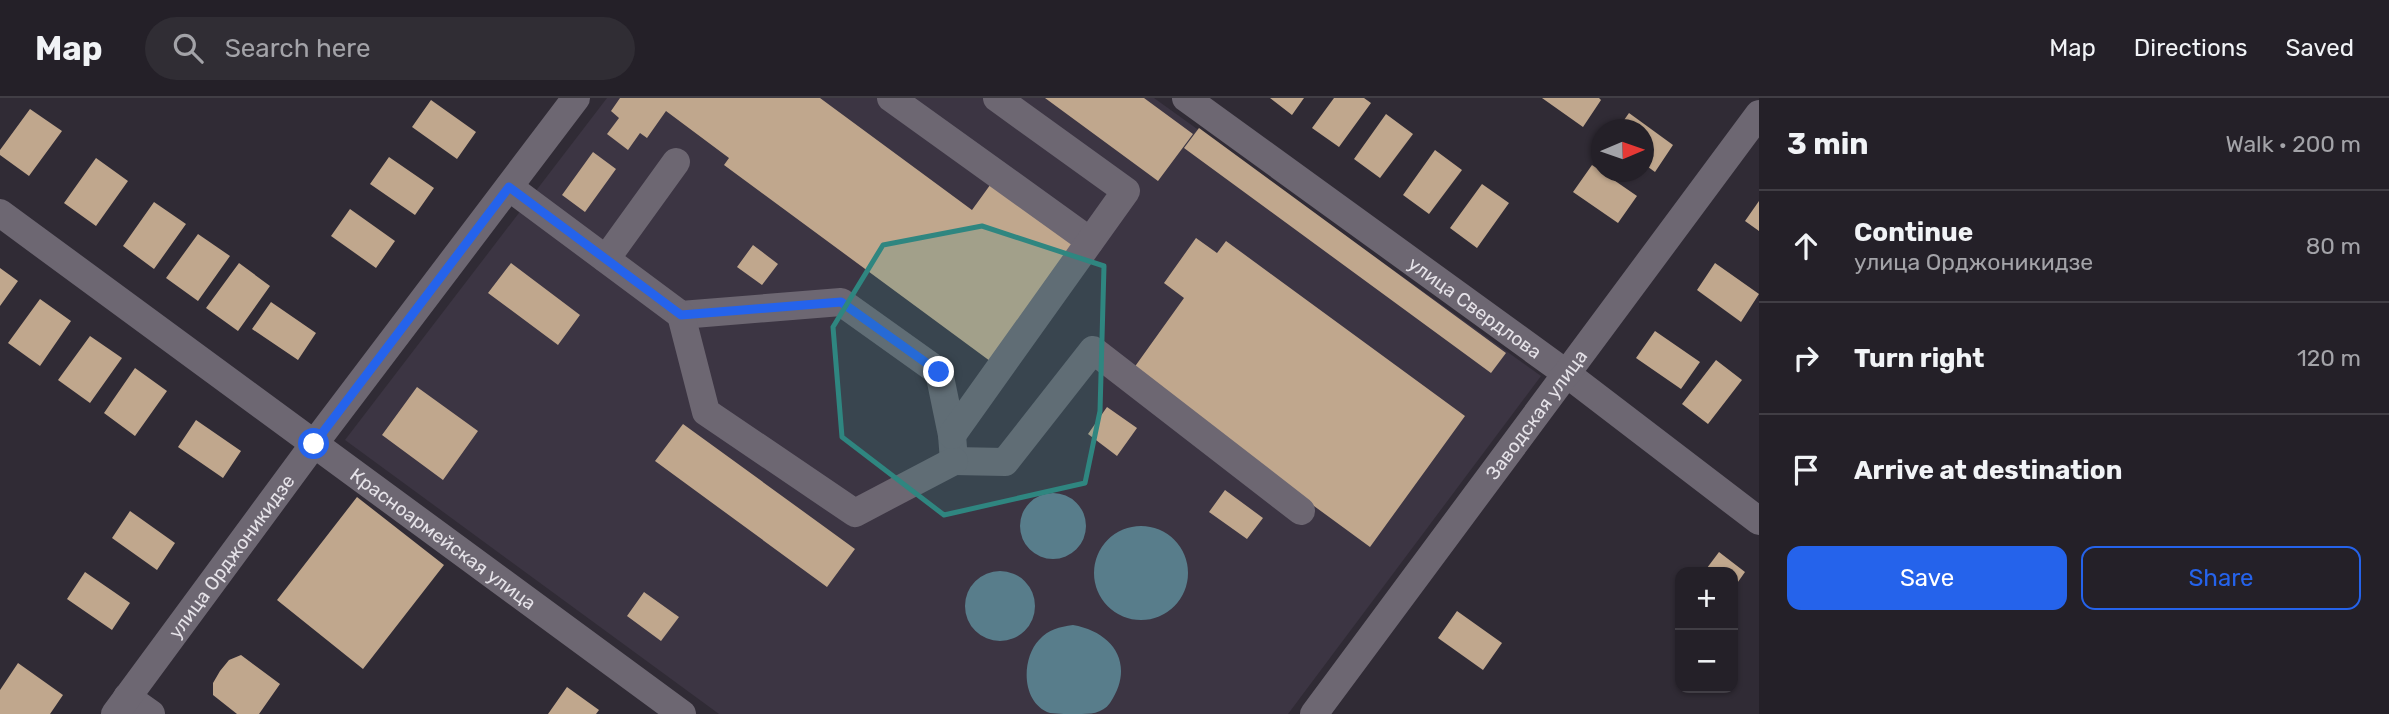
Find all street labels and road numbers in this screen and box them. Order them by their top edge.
street label: улица Свердлова [1404,251,1546,363]
street label: Заводская улица [1480,345,1592,484]
street label: Красноармейская улица [346,463,541,614]
street label: улица Орджоникидзе [163,470,299,643]

